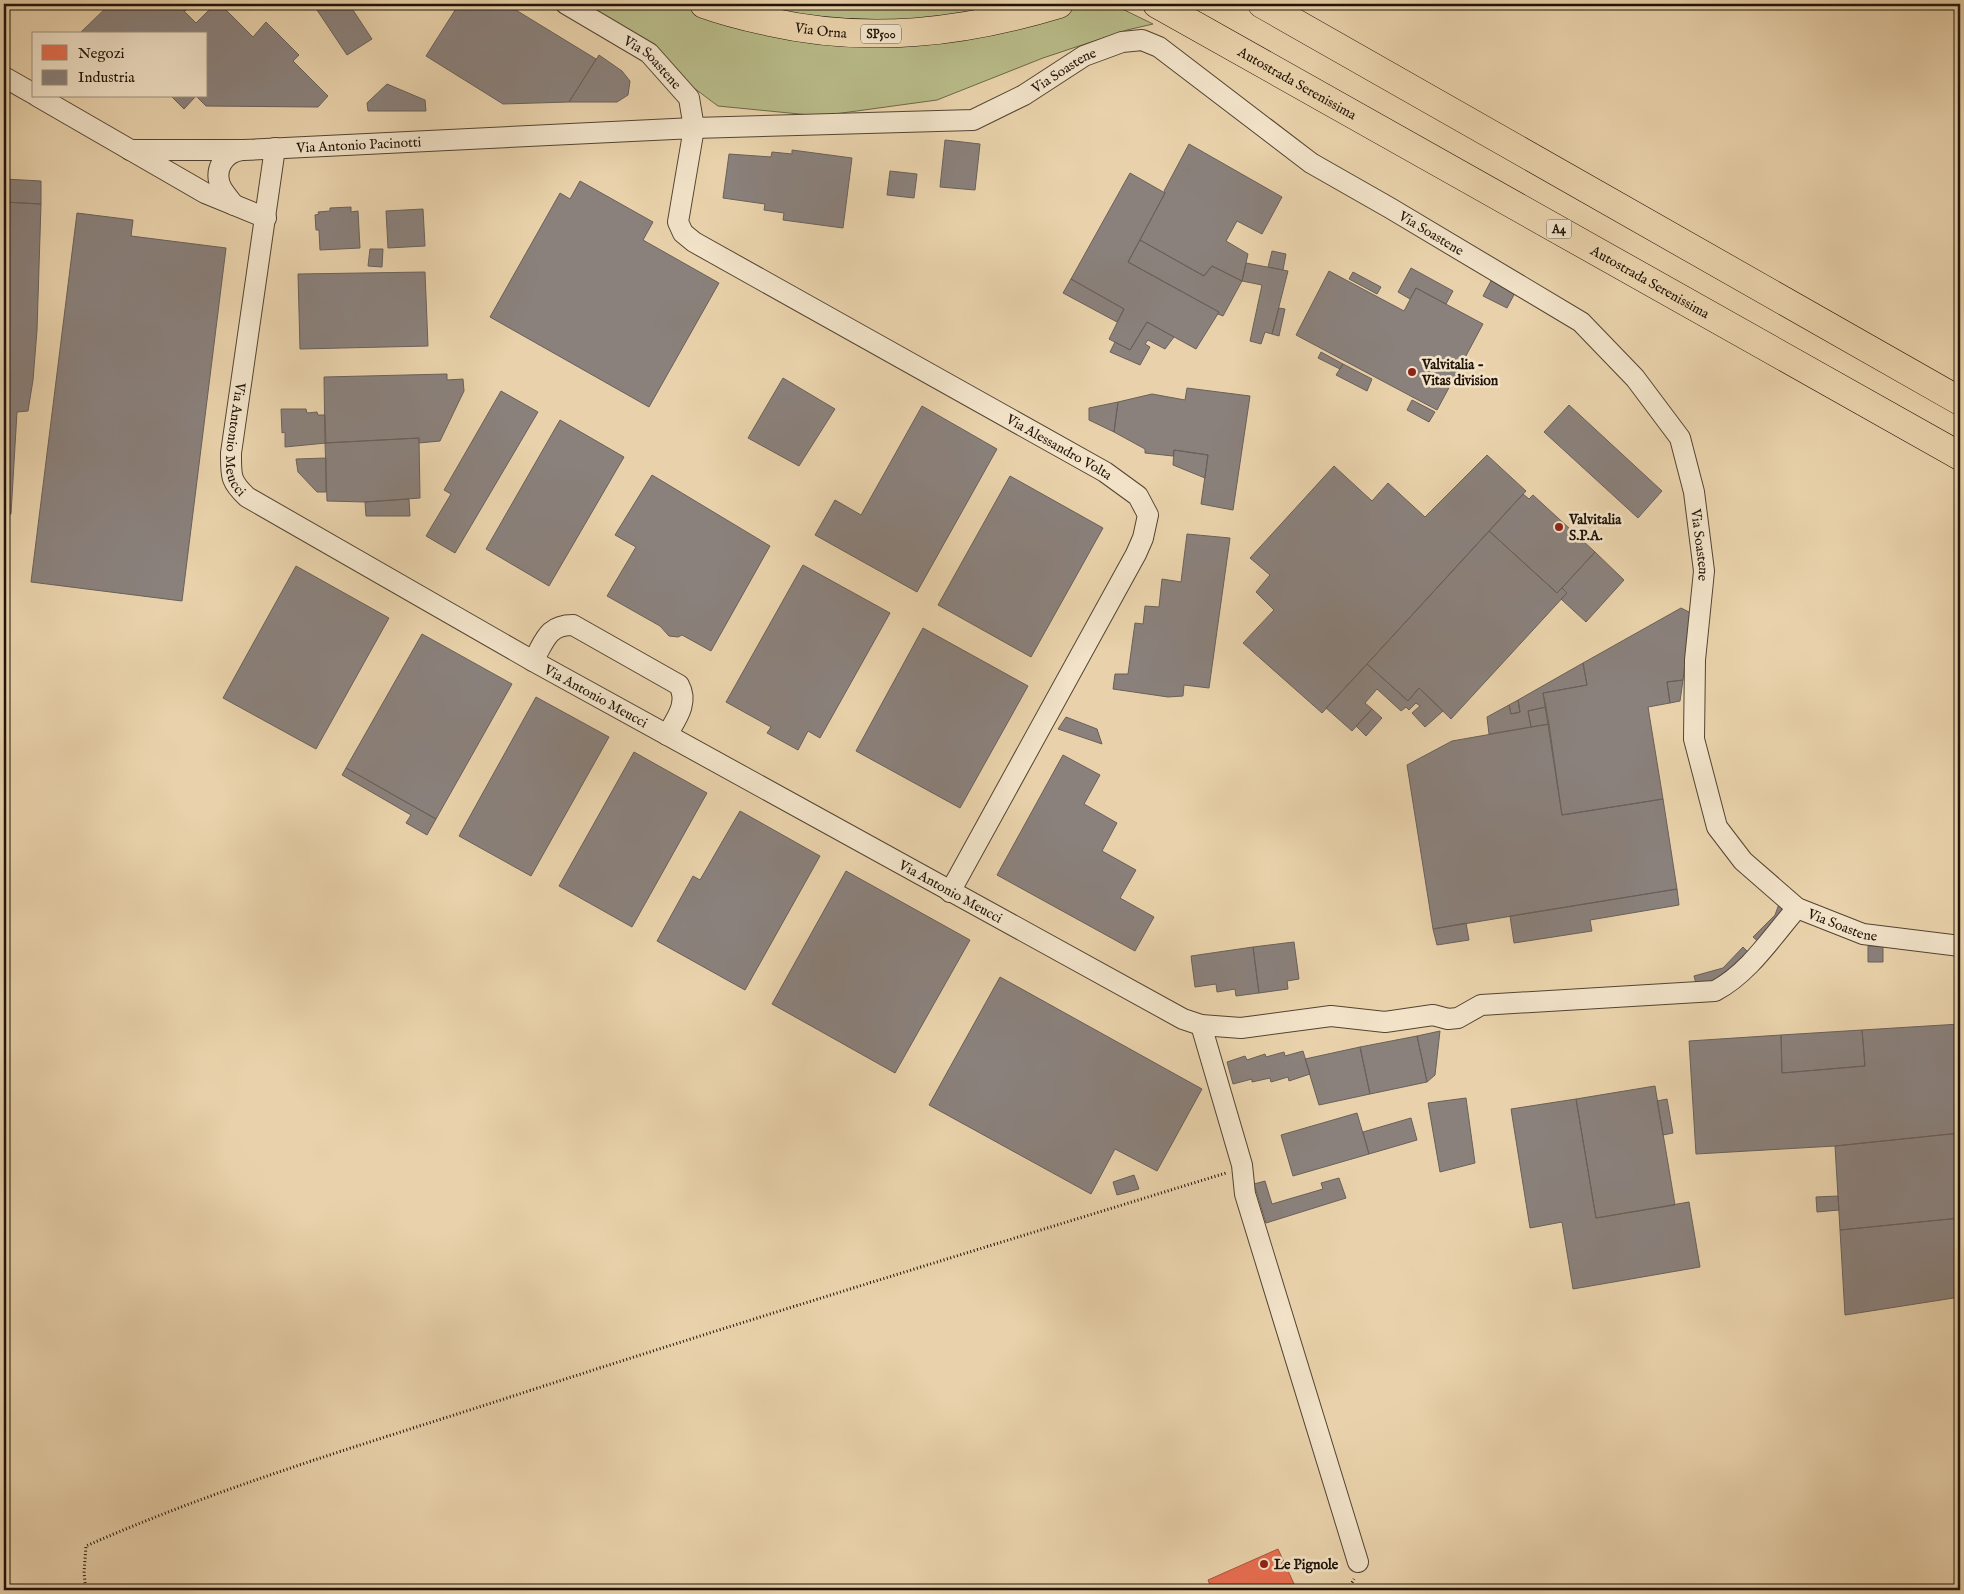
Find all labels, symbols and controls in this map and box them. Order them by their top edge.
street label: Via Orna [792,19,848,43]
road number: SP500 [861,24,901,44]
street label: Via Soastene [619,31,685,94]
legend [32,32,208,98]
street label: Autostrada Serenissima [1233,43,1360,125]
text: Negozi [78,44,125,63]
street label: Via Soastene [1028,44,1099,98]
text: Industria [78,68,135,87]
street label: Via Antonio Pacinotti [295,133,422,157]
street label: Via Soastene [1394,207,1467,260]
road number: A4 [1546,220,1572,238]
street label: Autostrada Serenissima [1586,241,1713,324]
place label: Valvitalia - Vitas division [1421,356,1499,390]
marker: Valvitalia - Vitas division [1406,366,1418,378]
street label: Via Antonio Meucci [221,380,250,501]
street label: Via Alessandro Volta [1002,410,1116,485]
street label: Via Soastene [1686,507,1712,583]
place label: Valvitalia S.P.A. [1568,511,1622,545]
marker: Valvitalia S.P.A. [1553,521,1565,533]
street label: Via Antonio Meucci [540,660,651,732]
street label: Via Antonio Meucci [895,856,1005,928]
street label: Via Soastene [1804,905,1879,946]
place label: Le Pignole [1274,1556,1339,1574]
marker: Le Pignole [1258,1558,1270,1570]

